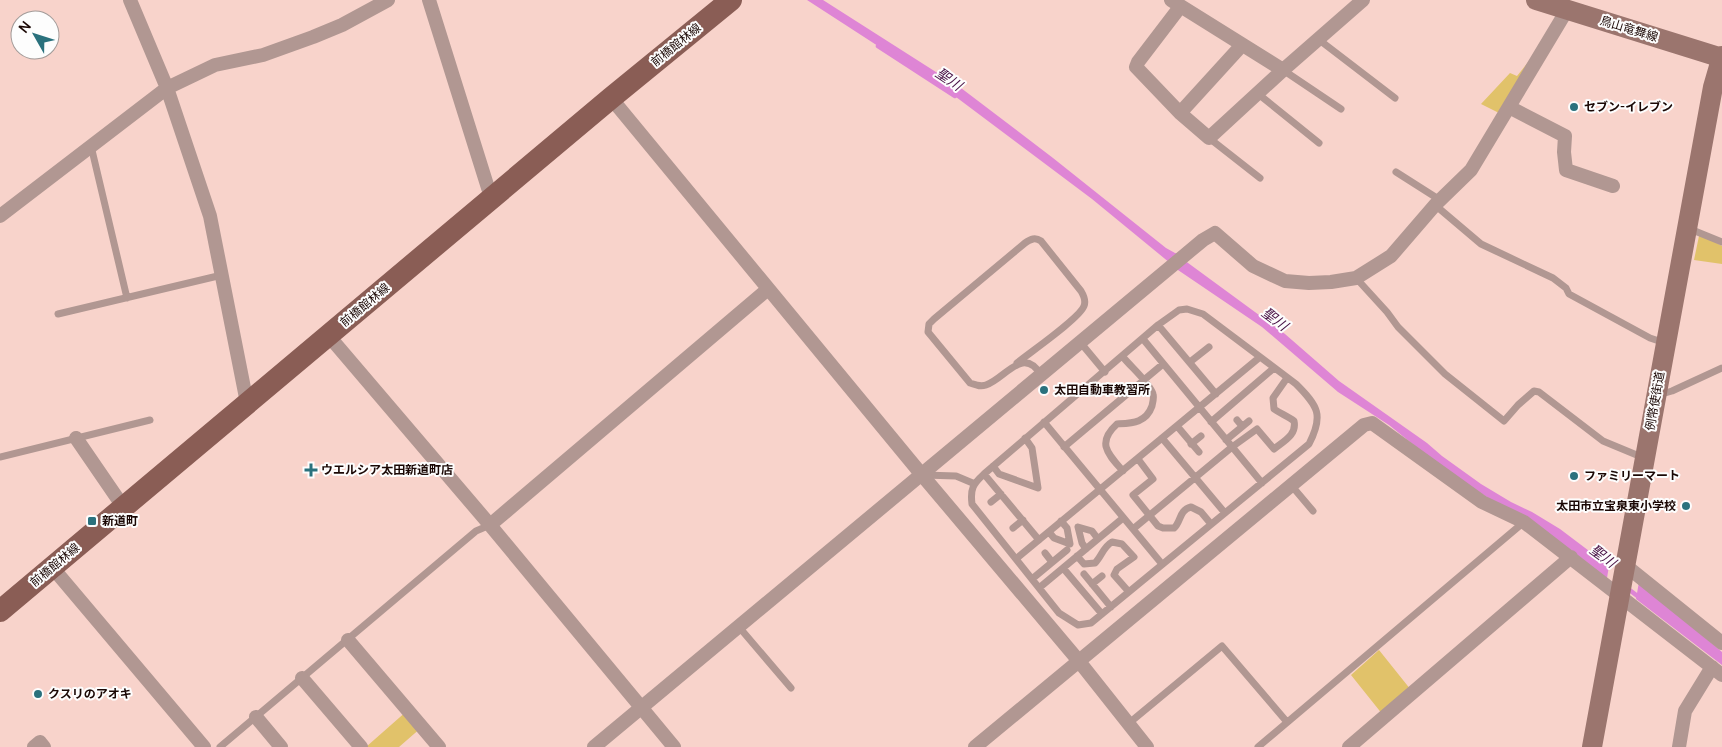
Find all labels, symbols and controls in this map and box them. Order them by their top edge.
north arrow [10,10,60,60]
street label: 鳥山竜舞線 [1598,12,1660,45]
text: N [14,17,35,36]
street label: 前橋館林線 [647,19,704,70]
water label: 聖川 [932,63,968,95]
place label: セブン-イレブン [1584,98,1673,115]
marker: セブン-イレブン [1568,101,1580,113]
street label: 前橋館林線 [336,279,393,330]
water label: 聖川 [1258,303,1294,336]
street label: 例幣使街道 [1641,370,1668,432]
place label: 太田自動車教習所 [1054,381,1150,398]
marker: 太田自動車教習所 [1038,384,1050,396]
place label: ウエルシア太田新道町店 [321,461,453,478]
marker: ウエルシア太田新道町店 [305,464,317,476]
place label: ファミリーマート [1584,467,1680,484]
marker: ファミリーマート [1568,470,1580,482]
place label: 太田市立宝泉東小学校 [1556,497,1676,514]
marker: 太田市立宝泉東小学校 [1680,500,1692,512]
place label: 新道町 [102,512,138,529]
marker: 新道町 [86,515,98,527]
street label: 前橋館林線 [26,539,83,590]
water label: 聖川 [1586,540,1622,573]
place label: クスリのアオキ [48,685,132,702]
marker: クスリのアオキ [32,688,44,700]

